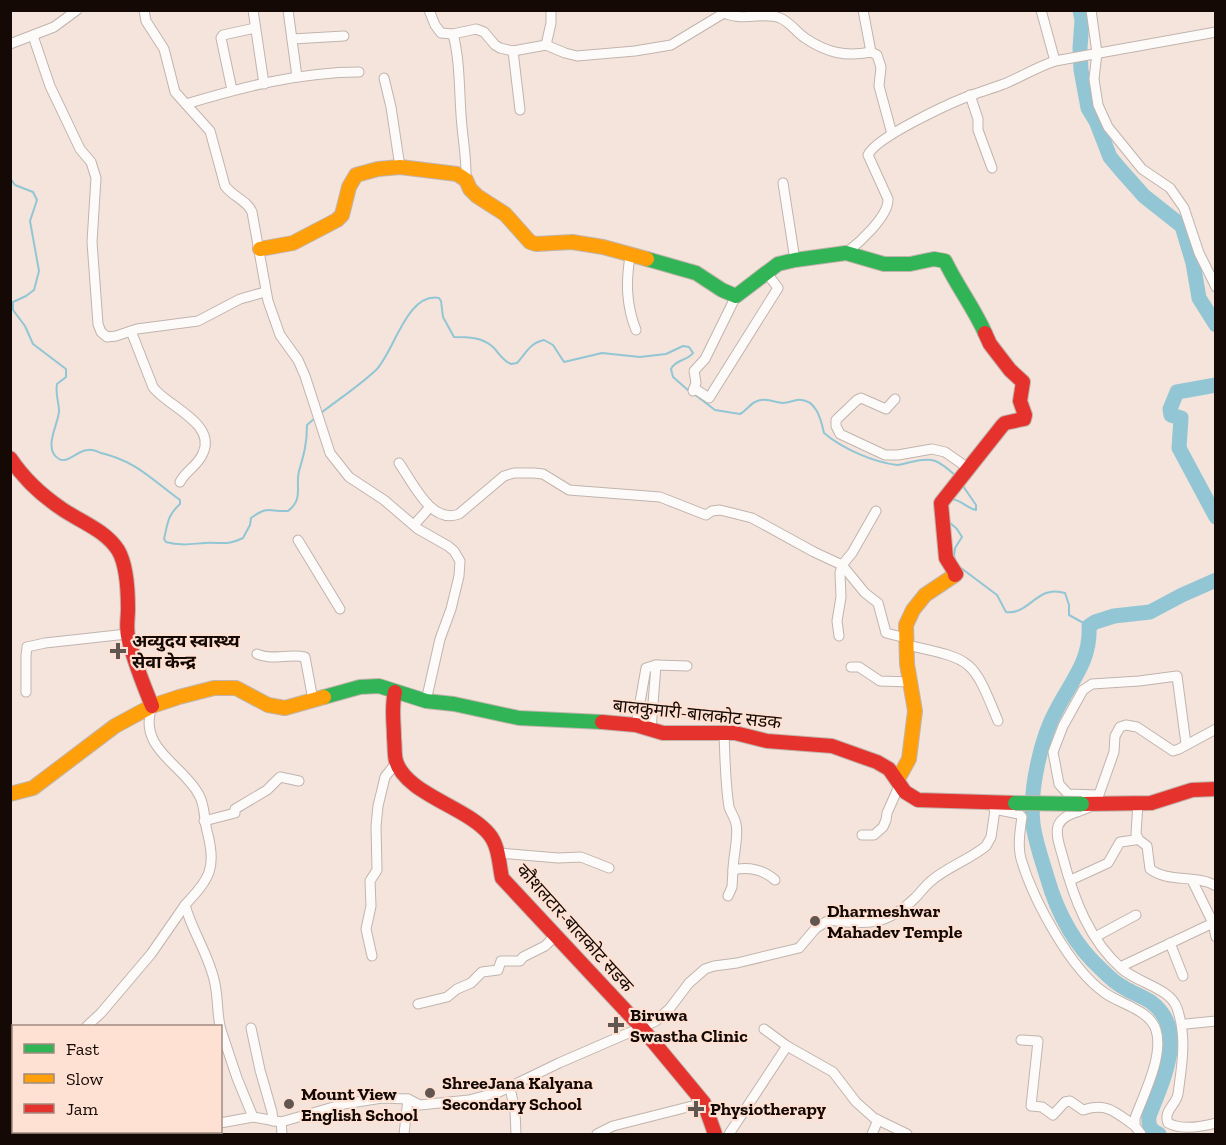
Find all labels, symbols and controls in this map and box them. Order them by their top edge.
place label: अव्युदय स्वास्थ्य सेवा केन्द्र [132,630,240,673]
marker: अव्युदय स्वास्थ्य सेवा केन्द्र [109,642,127,660]
street label: बालकुमारी-बालकोट सडक [612,694,783,735]
street label: कौशलटार-बालकोट सडक [512,859,639,997]
place label: Dharmeshwar Mahadev Temple [827,900,963,943]
marker: Dharmeshwar Mahadev Temple [808,914,822,928]
place label: Biruwa Swastha Clinic [630,1004,748,1047]
marker: Biruwa Swastha Clinic [607,1016,625,1034]
legend [12,1025,222,1133]
text: Fast [66,1038,99,1060]
text: Slow [66,1068,103,1090]
place label: ShreeJana Kalyana Secondary School [442,1072,593,1115]
place label: Mount View English School [301,1083,418,1126]
marker: ShreeJana Kalyana Secondary School [423,1086,437,1100]
marker: Mount View English School [282,1097,296,1111]
text: Jam [66,1098,98,1120]
place label: Physiotherapy [710,1098,826,1120]
marker: Physiotherapy [687,1100,705,1118]

